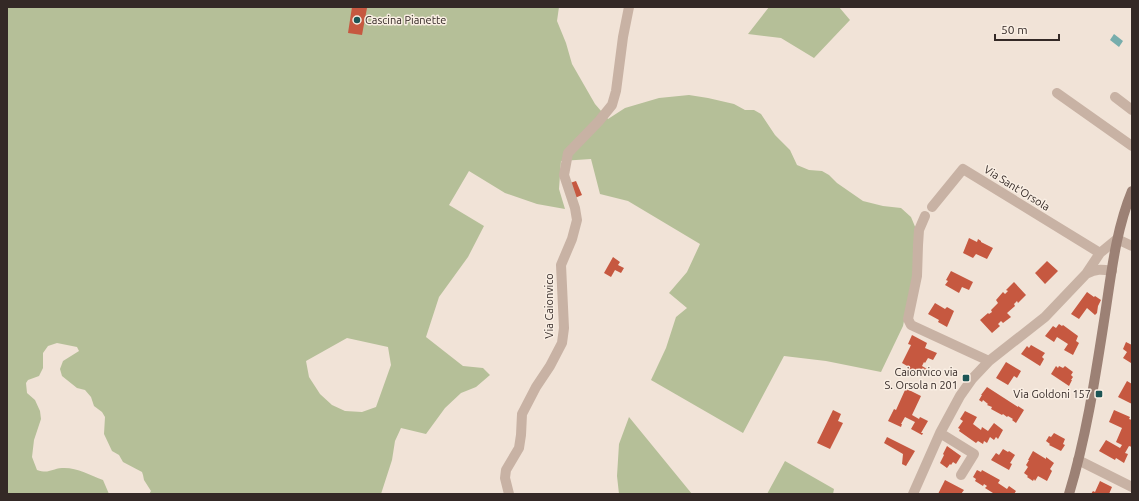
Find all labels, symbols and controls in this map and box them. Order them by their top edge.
place label: Cascina Pianette [365,14,446,26]
marker: Cascina Pianette [352,15,362,25]
scale bar [995,16,1059,42]
text: 50 m [1001,23,1028,36]
street label: Via Sant'Orsola [982,163,1052,213]
street label: Via Caionvico [543,273,555,339]
place label: Caionvico via S. Orsola n 201 [884,366,958,391]
marker: Caionvico via S. Orsola n 201 [961,373,971,383]
place label: Via Goldoni 157 [1013,388,1091,400]
marker: Via Goldoni 157 [1094,389,1104,399]

